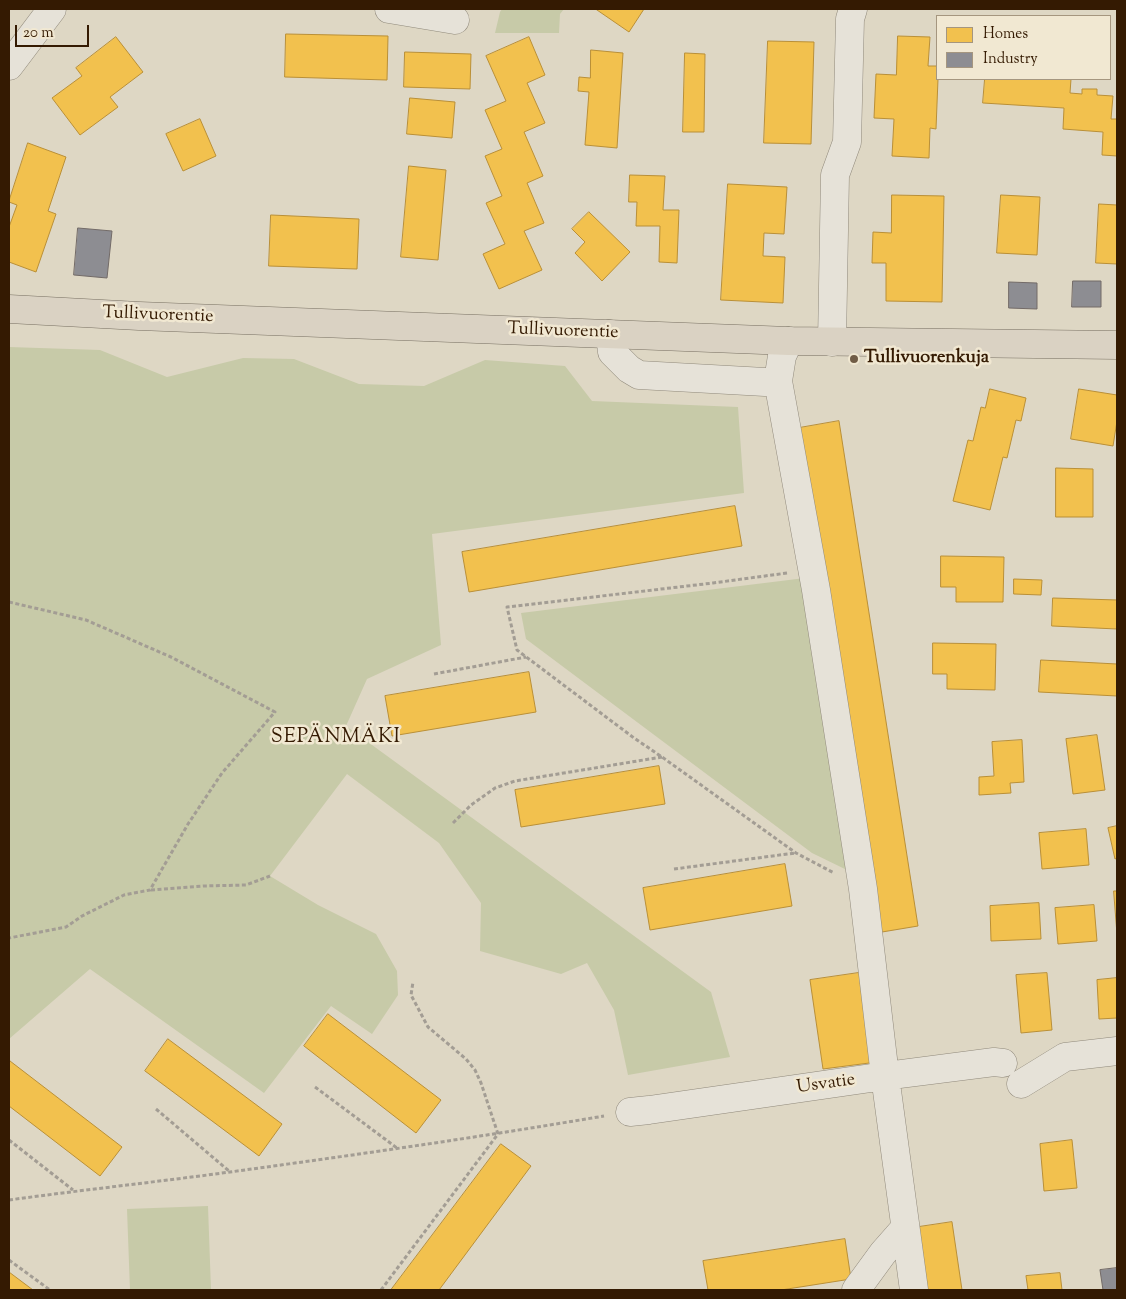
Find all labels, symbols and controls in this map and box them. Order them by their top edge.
scale bar [18,15,91,47]
legend [936,15,1111,80]
text: 20 m [23,23,54,44]
text: Homes [983,24,1028,45]
text: Industry [983,49,1038,70]
street label: Tullivuorentie [102,303,214,329]
street label: Tullivuorentie [507,319,619,345]
place label: Tullivuorenkuja [864,348,989,370]
marker: Tullivuorenkuja [848,353,860,365]
district label: SEPÄNMÄKI [270,727,402,751]
street label: Usvatie [795,1070,857,1100]

